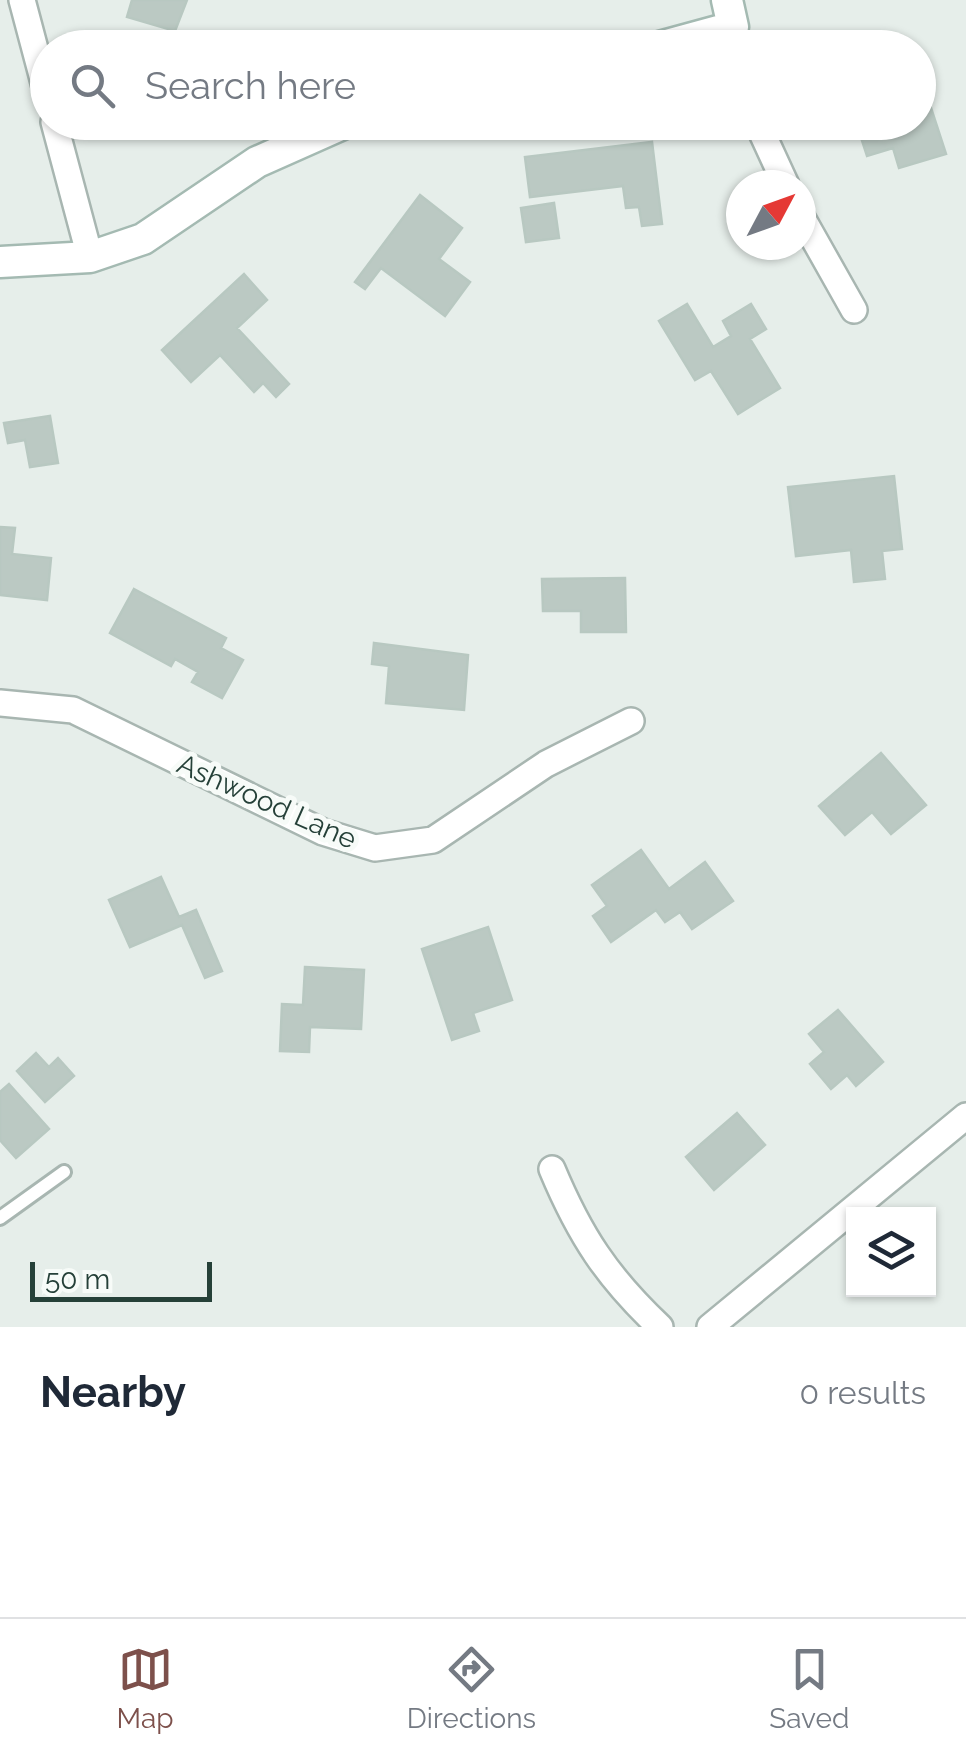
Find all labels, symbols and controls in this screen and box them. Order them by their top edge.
search box [30,30,936,140]
icon: search [65,58,120,113]
text: Search here [145,63,356,108]
north arrow [726,170,816,260]
street label: Ashwood Lane [172,747,362,856]
map controls [846,1207,936,1297]
button: layers [846,1207,936,1297]
scale bar [30,1257,212,1302]
text: 50 m [45,1263,110,1296]
text: Nearby [40,1368,186,1417]
text: 0 results [799,1374,926,1411]
tab: Map [117,1642,174,1735]
tab: Directions [407,1642,536,1735]
tab: Saved [769,1642,849,1735]

